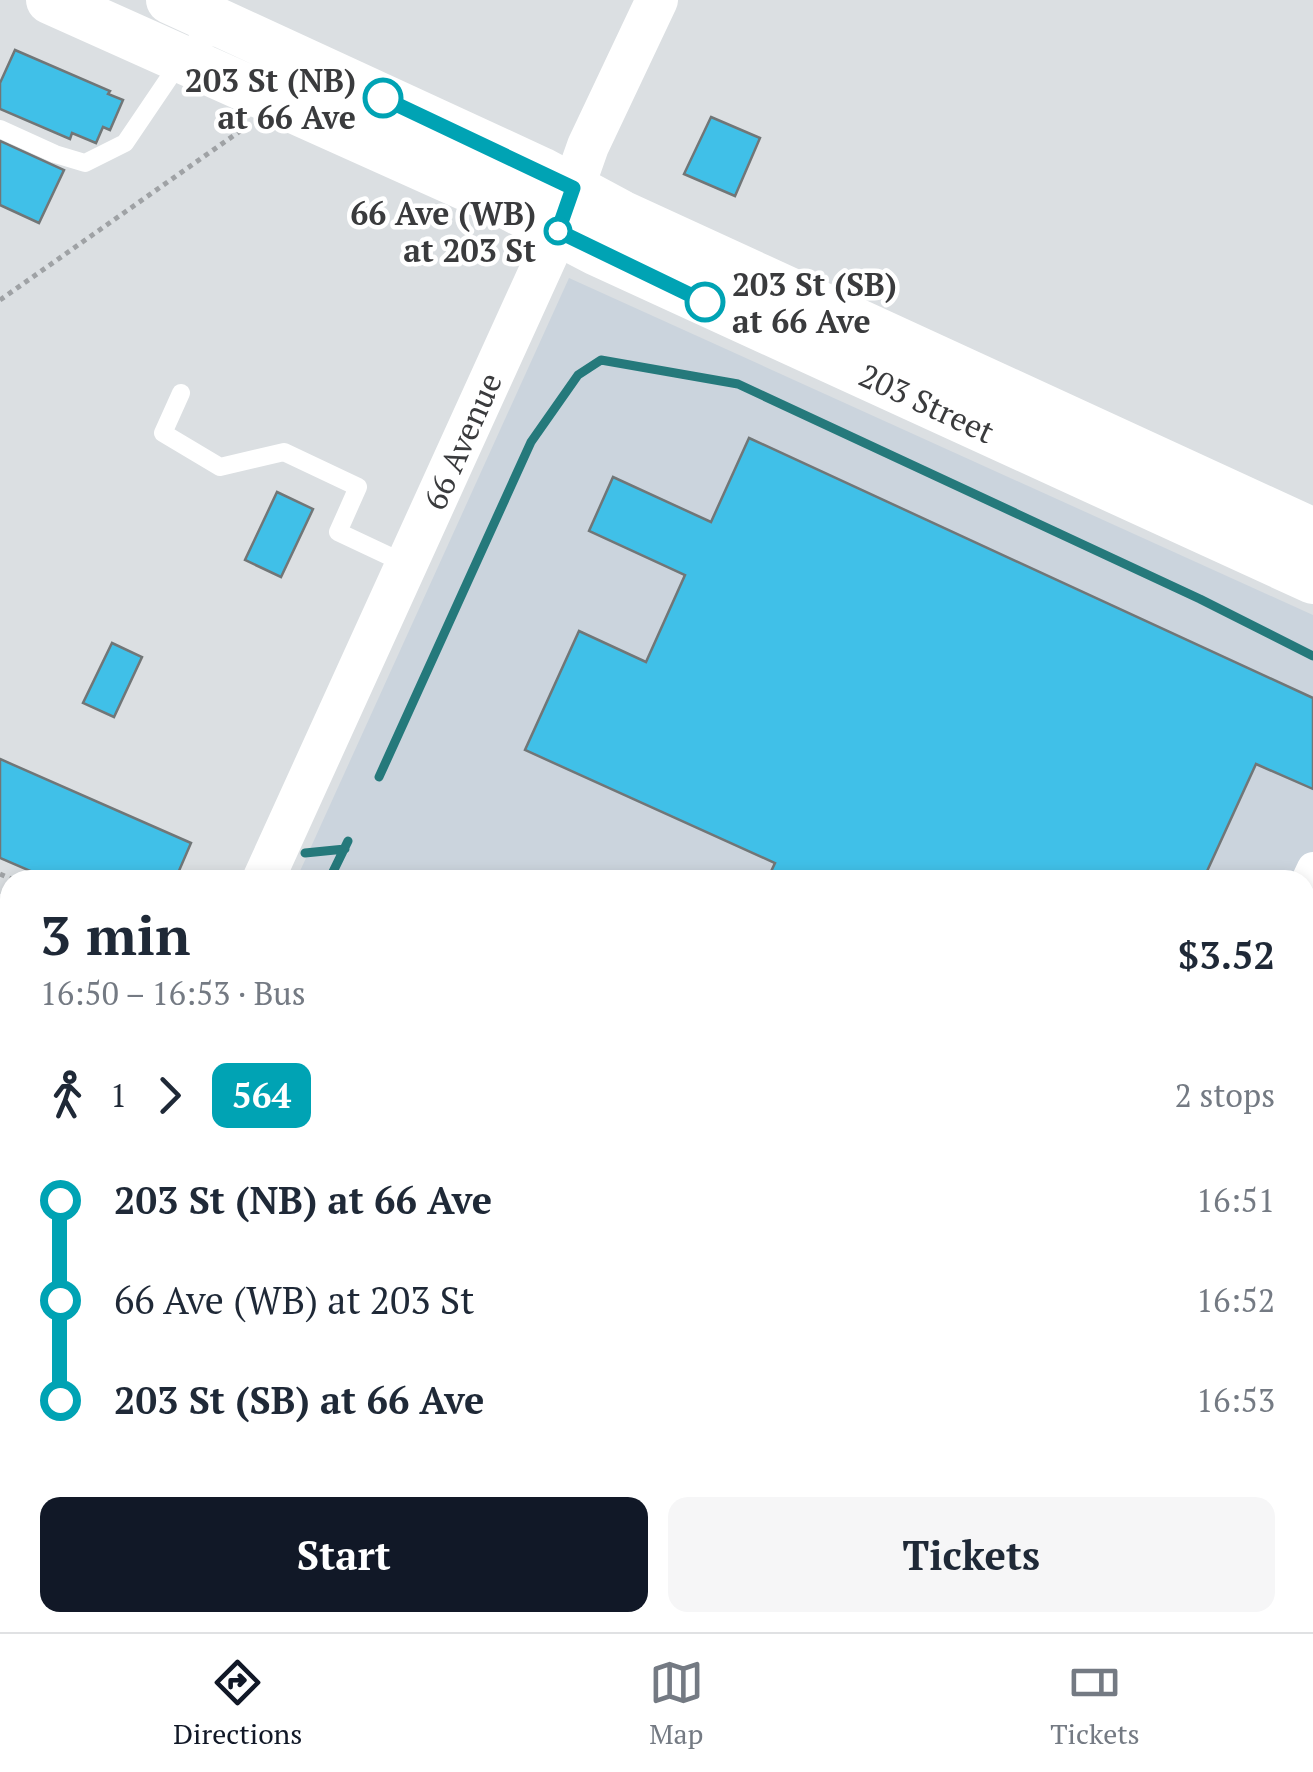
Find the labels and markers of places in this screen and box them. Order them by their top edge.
place label: 203 St (NB) at 66 Ave [185,59,356,138]
marker: 203 St (NB) at 66 Ave [364,79,402,117]
place label: 66 Ave (WB) at 203 St [350,192,536,271]
marker: 66 Ave (WB) at 203 St [545,218,571,244]
place label: 203 St (SB) at 66 Ave [732,263,897,342]
marker: 203 St (SB) at 66 Ave [686,283,724,321]

